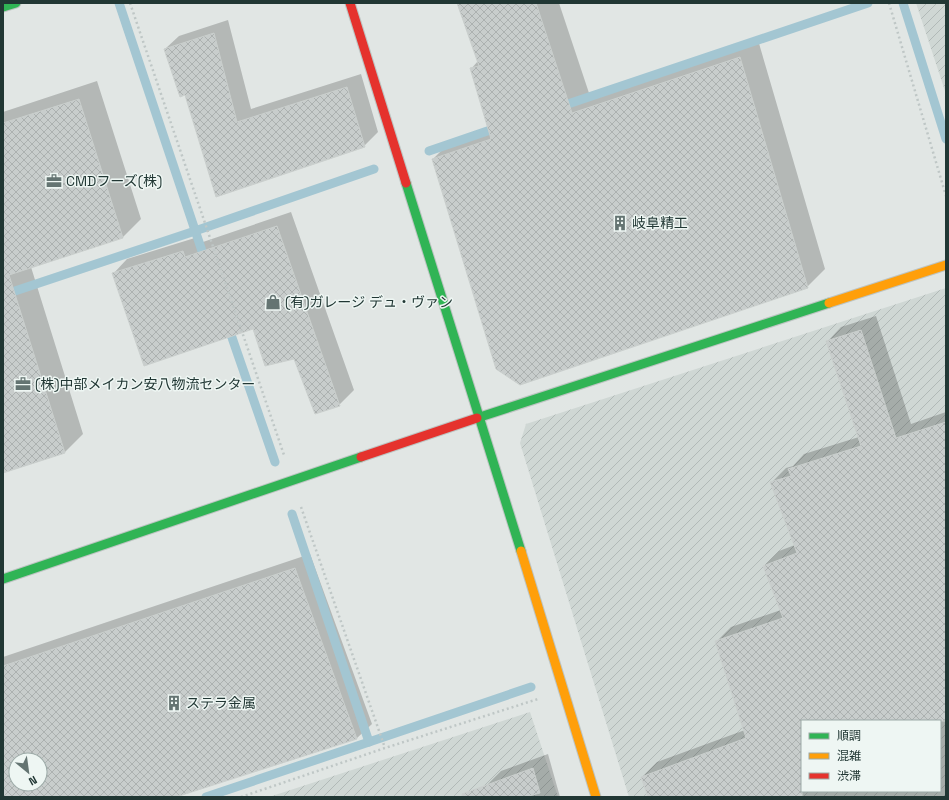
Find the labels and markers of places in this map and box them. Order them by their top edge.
office icon: CMDフーズ(株) [45,172,63,190]
place label: CMDフーズ(株) [66,172,162,190]
building icon: 岐阜精工 [611,214,629,232]
place label: 岐阜精工 [632,214,688,232]
shop icon: (有)ガレージ デュ・ヴァン [264,293,282,311]
place label: (有)ガレージ デュ・ヴァン [285,293,453,311]
office icon: (株)中部メイカン安八物流センター [14,375,32,393]
place label: (株)中部メイカン安八物流センター [35,375,256,393]
building icon: ステラ金属 [165,694,183,712]
place label: ステラ金属 [186,694,256,712]

